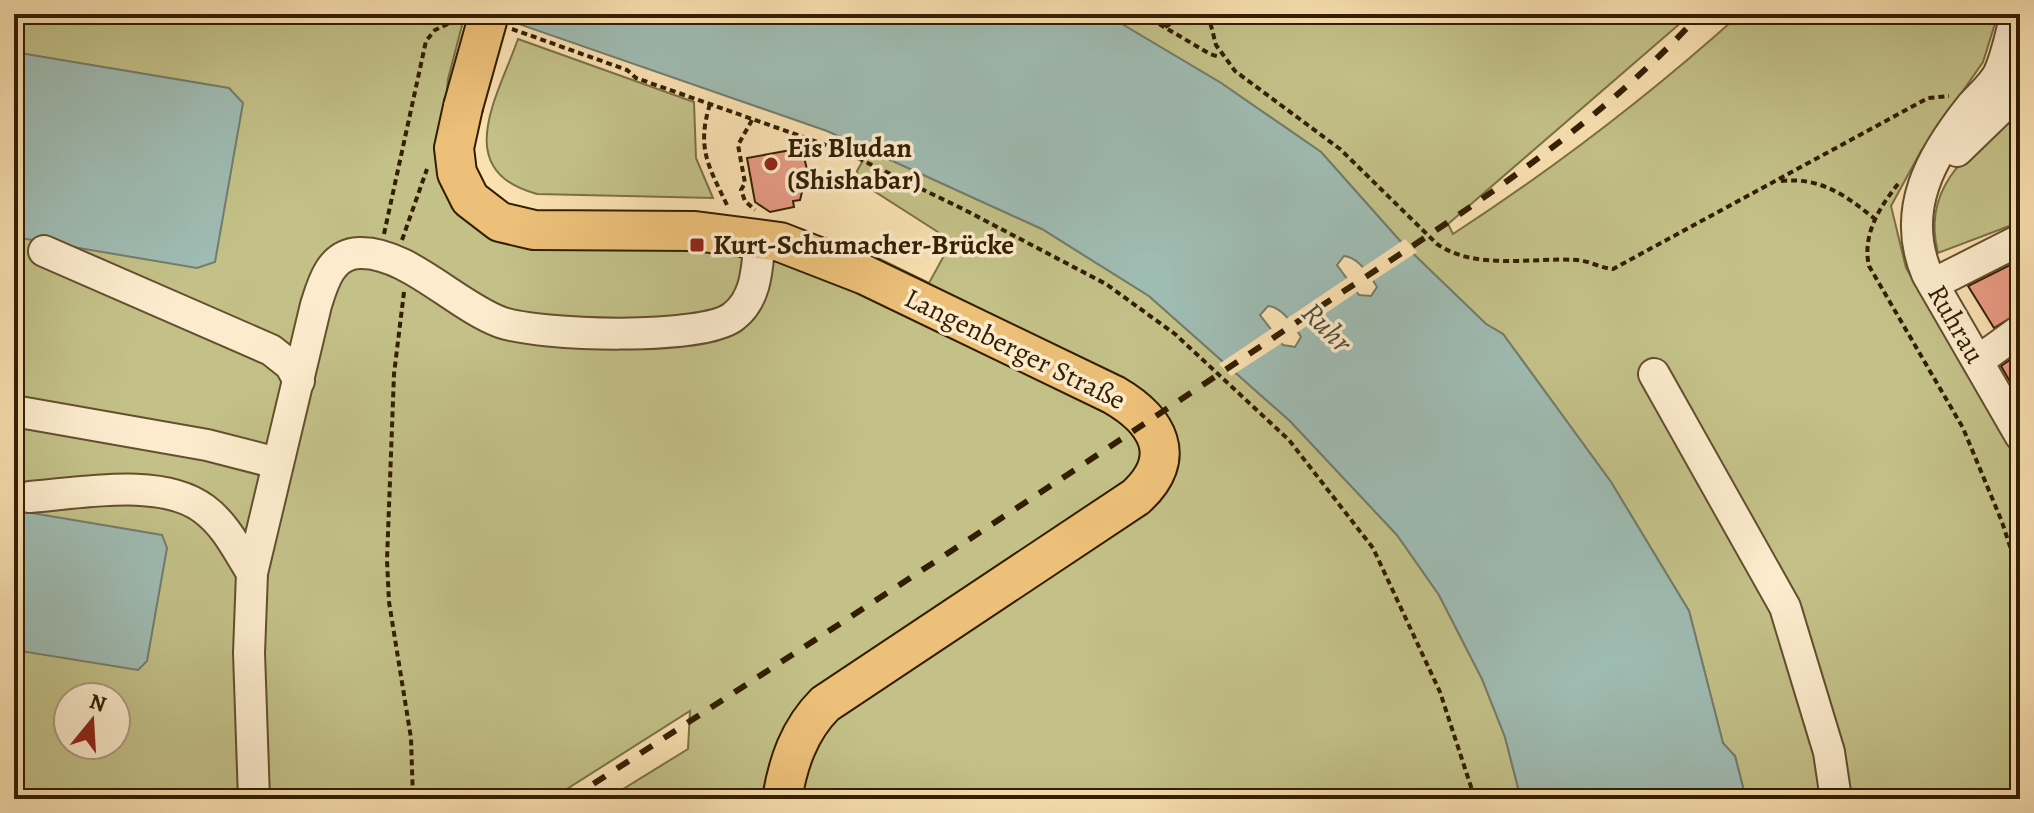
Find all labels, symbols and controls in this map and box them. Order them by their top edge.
place label: Eis Bludan (Shishabar) [787,129,921,199]
marker: Eis Bludan (Shishabar) [762,155,780,173]
place label: Kurt-Schumacher-Brücke [713,226,1014,264]
marker: Kurt-Schumacher-Brücke [688,236,706,254]
street label: Ruhrau [1918,278,1994,371]
street label: Langenberger Straße [898,279,1132,419]
water label: Ruhr [1293,293,1362,362]
north arrow [52,681,132,761]
text: N [86,686,110,720]

